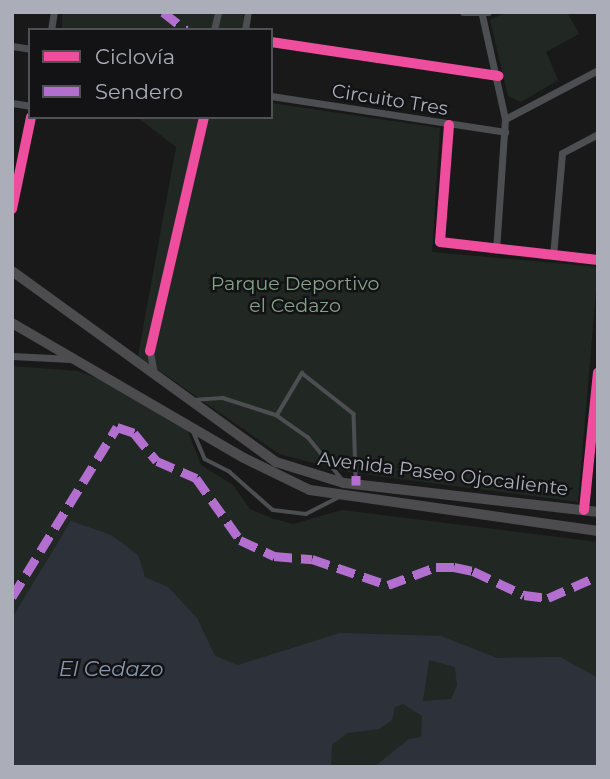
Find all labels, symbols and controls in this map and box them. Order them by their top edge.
legend [28,28,273,119]
text: Ciclovía [95,44,175,69]
text: Sendero [95,79,183,104]
street label: Circuito Tres [330,80,450,120]
park label: Parque Deportivo el Cedazo [211,273,379,317]
street label: Avenida Paseo Ojocaliente [316,447,570,501]
water label: El Cedazo [59,656,163,682]

